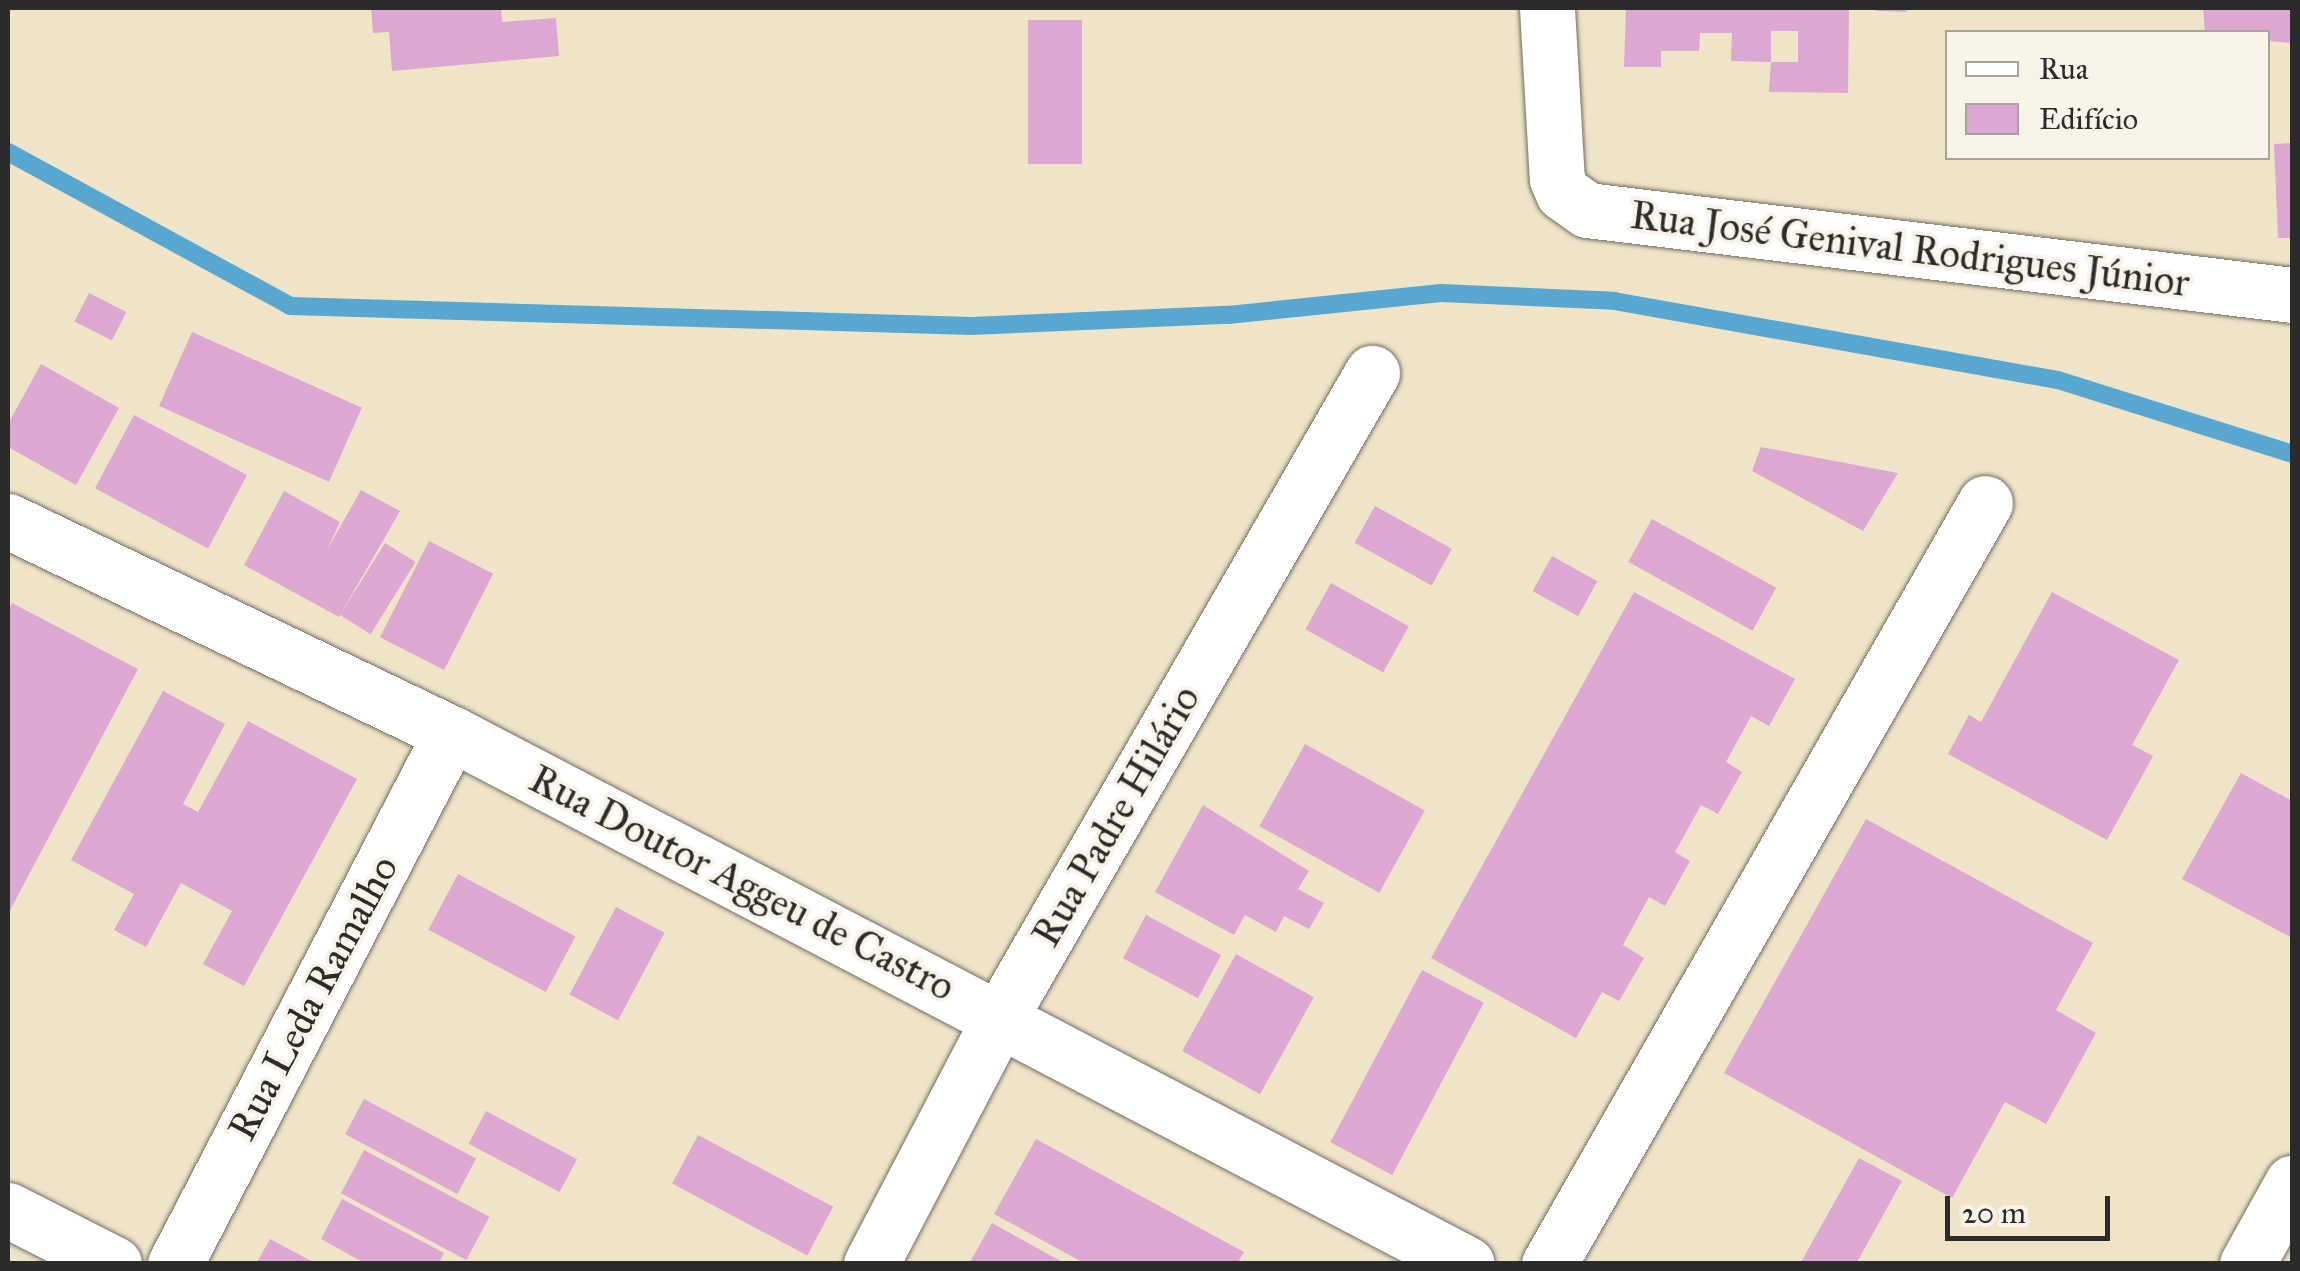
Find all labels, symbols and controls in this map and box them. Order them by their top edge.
legend [1945,30,2270,160]
text: Rua [2039,51,2089,87]
text: Edifício [2039,101,2138,137]
street label: Rua José Genival Rodrigues Júnior [1628,191,2192,307]
street label: Rua Padre Hilário [1022,677,1210,955]
street label: Rua Doutor Aggeu de Castro [522,755,962,1011]
street label: Rua Leda Ramalho [218,848,408,1148]
scale bar [1950,1176,2115,1238]
text: 20 m [1962,1195,2026,1231]

